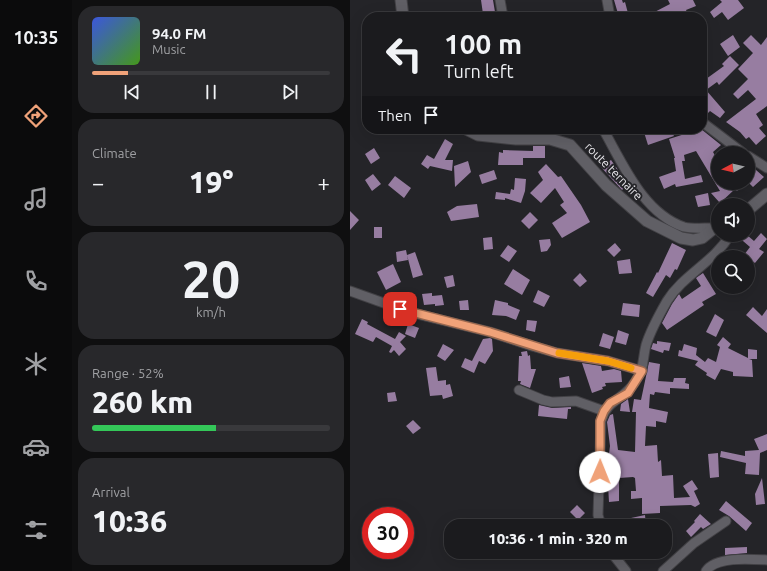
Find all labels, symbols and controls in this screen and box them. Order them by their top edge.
text: 94.0 FM [152,25,206,42]
text: 10:35 [13,27,59,47]
icon: left [378,28,430,80]
text: 100 m [444,28,522,59]
text: Music [152,42,186,56]
text: Turn left [444,61,514,81]
icon: previous [121,81,143,103]
icon: pause [200,81,222,103]
icon: next [279,81,301,103]
icon: directions [22,102,50,130]
icon: arrive [420,104,442,126]
text: Then [378,107,412,124]
street label: route ternaire [583,140,645,202]
text: Climate [92,146,137,160]
north arrow [711,146,755,190]
map controls [711,146,755,294]
text: 19° [189,165,233,199]
text: − [92,170,104,195]
text: + [318,170,330,195]
icon: music [22,185,50,213]
button: sound [711,198,755,242]
text: 20 [182,250,240,308]
button: search [711,250,755,294]
icon: phone [22,267,50,295]
pin [383,292,417,326]
icon: arrive [389,298,411,320]
text: km/h [196,305,226,319]
icon: climate [22,350,50,378]
text: Range · 52% [92,366,164,380]
text: 260 km [92,385,193,419]
icon: car [22,433,50,461]
position arrow [579,451,621,493]
text: Arrival [92,485,130,499]
text: 10:36 [92,504,167,538]
speed limit sign: 30 [362,507,414,559]
icon: filters [22,516,50,544]
text: 10:36 · 1 min · 320 m [488,530,628,547]

